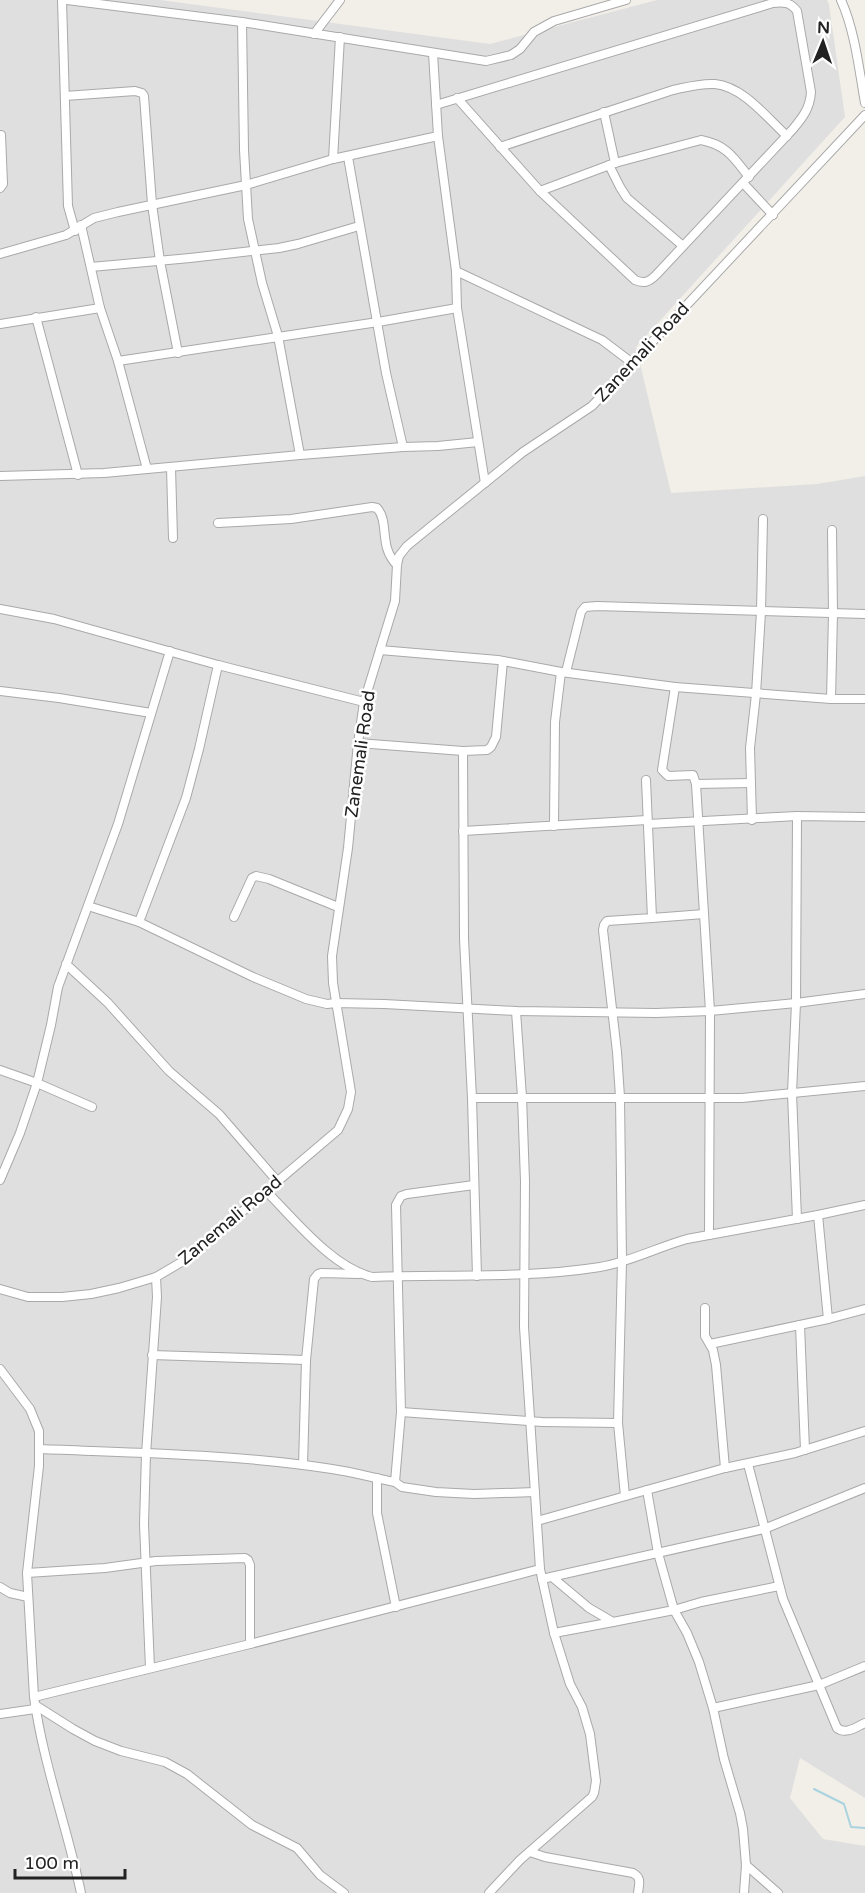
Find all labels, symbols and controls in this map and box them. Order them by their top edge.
north arrow [793,12,853,72]
text: N [817,18,830,38]
street label: Zanemali Road [590,298,694,406]
street label: Zanemali Road [340,689,380,819]
street label: Zanemali Road [174,1170,286,1270]
scale bar [15,1842,124,1880]
text: 100 m [24,1852,79,1874]

